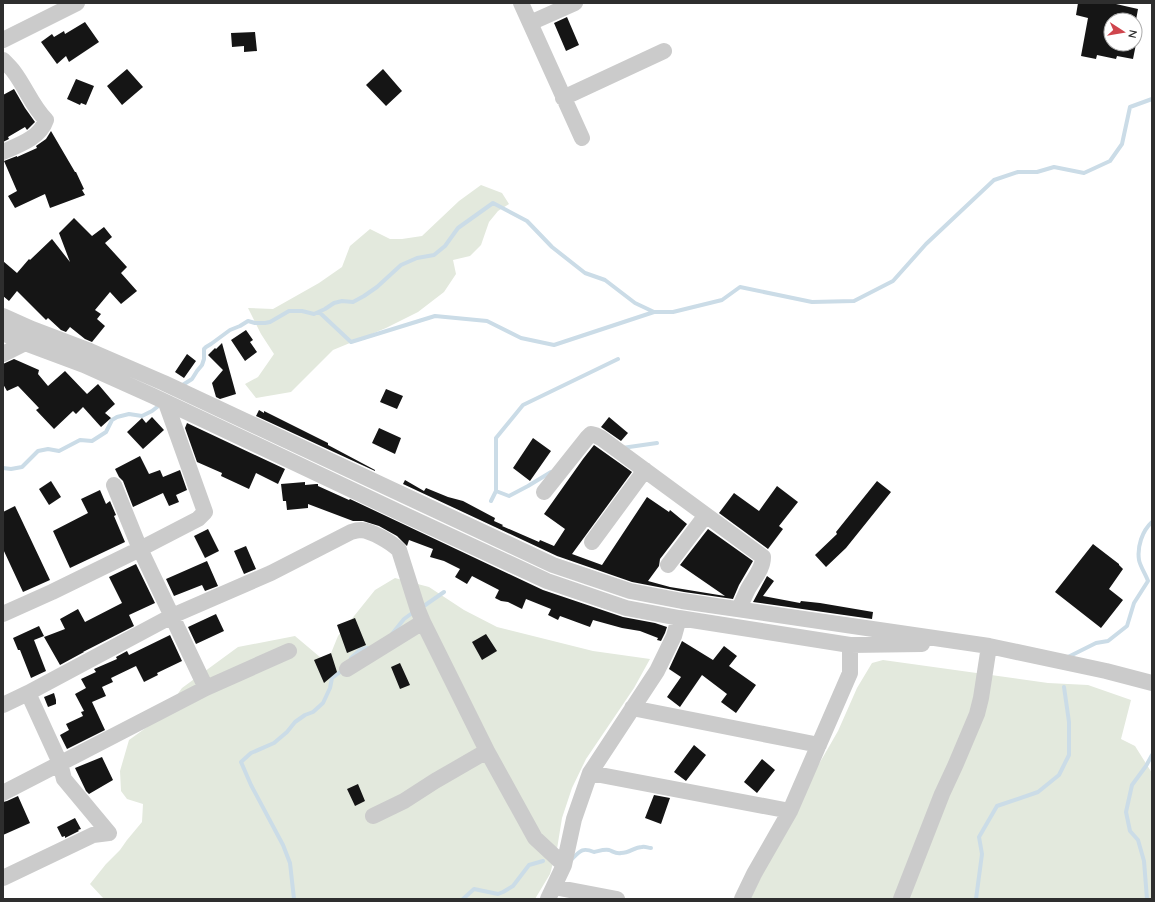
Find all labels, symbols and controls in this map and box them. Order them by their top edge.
north arrow [1103,12,1143,52]
text: N [1125,29,1140,39]

